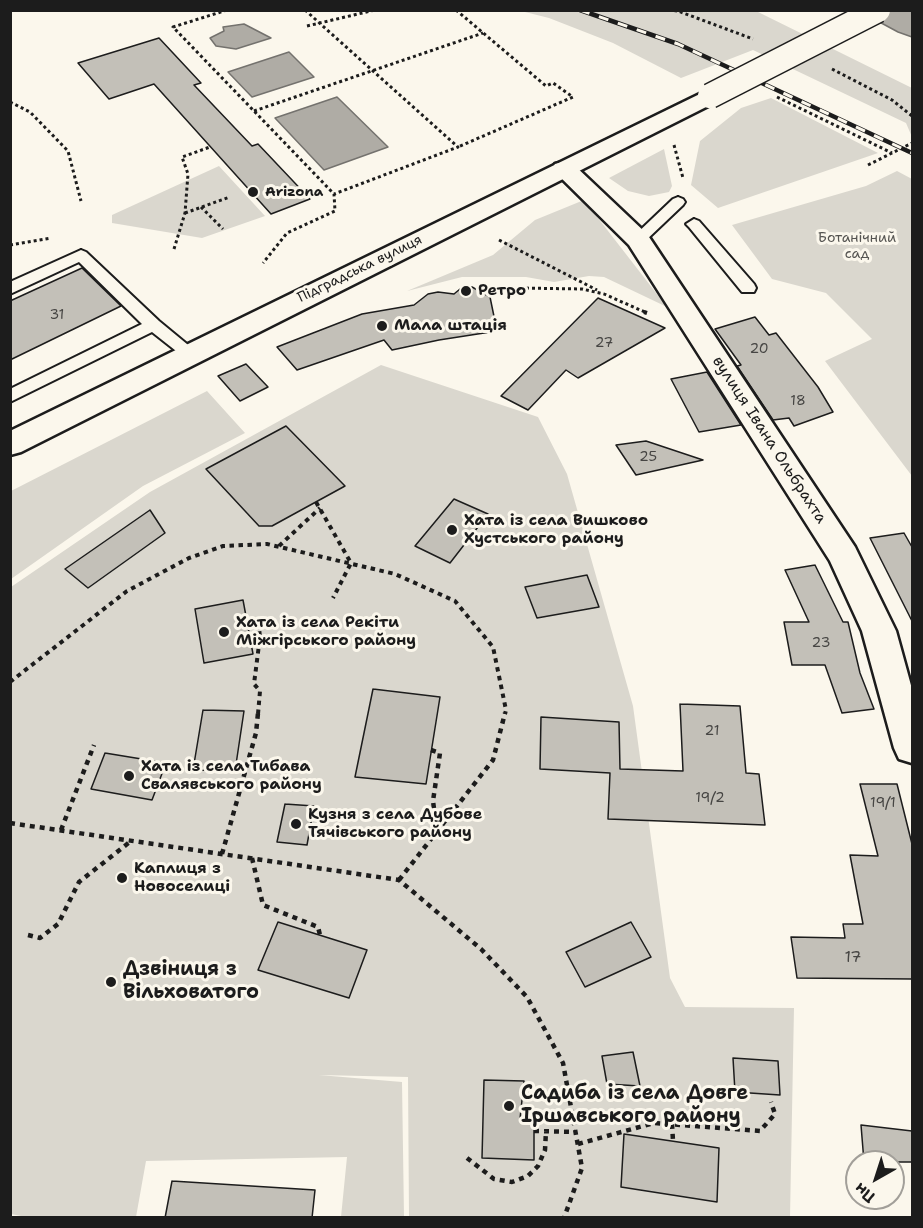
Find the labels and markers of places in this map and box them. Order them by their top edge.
place label: Arizona [265,184,323,200]
marker: Arizona [246,185,260,199]
place label: Ретро [478,281,526,301]
marker: Ретро [459,284,473,298]
place label: Мала штація [394,316,507,336]
marker: Мала штація [375,319,389,333]
place label: Хата із села Вишково Хустського району [464,511,648,549]
marker: Хата із села Вишково Хустського району [445,523,459,537]
place label: Хата із села Рекіти Міжгірського району [236,613,416,651]
marker: Хата із села Рекіти Міжгірського району [217,625,231,639]
place label: Хата із села Тибава Свалявського району [141,757,322,795]
marker: Хата із села Тибава Свалявського району [122,769,136,783]
place label: Кузня з села Дубове Тячівського району [308,805,482,843]
marker: Кузня з села Дубове Тячівського району [289,817,303,831]
place label: Каплиця з Новоселиці [134,859,230,897]
marker: Каплиця з Новоселиці [115,871,129,885]
place label: Дзвіниця з Вільховатого [123,958,259,1005]
marker: Дзвіниця з Вільховатого [104,975,118,989]
place label: Садиба із села Довге Іршавського району [521,1082,748,1129]
marker: Садиба із села Довге Іршавського району [502,1099,516,1113]

